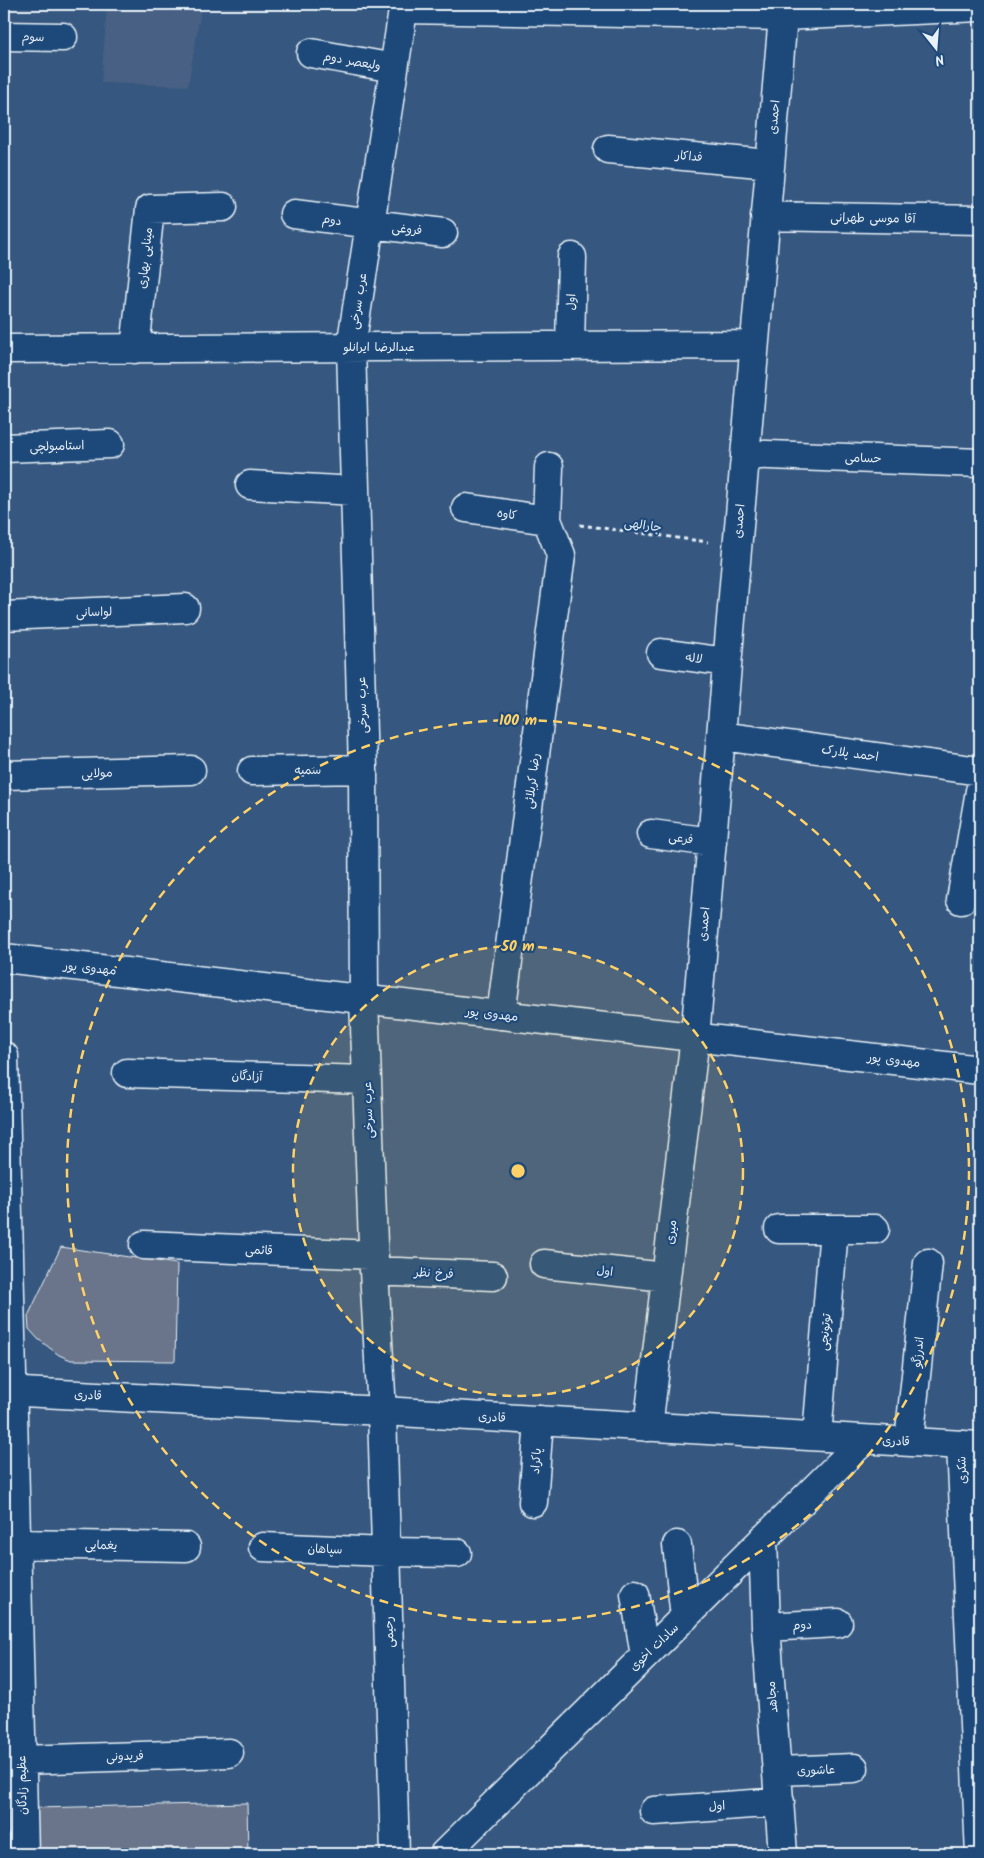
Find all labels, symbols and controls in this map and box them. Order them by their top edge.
north arrow [912,22,962,72]
street label: سوم [21,28,45,47]
street label: ولیعصر دوم [322,47,382,76]
text: N [932,48,947,71]
street label: احمدی [764,99,785,135]
street label: فداکار [674,146,703,167]
street label: آقا موسی طهرانی [830,208,917,229]
street label: دوم [321,210,343,231]
street label: فروغی [391,218,423,241]
street label: مینایی بهاری [133,226,158,290]
street label: عرب سرخی [345,271,372,331]
street label: اول [562,293,581,311]
street label: عبدالرضا ایرانلو [342,338,415,357]
street label: استامبولچی [29,436,85,457]
street label: حسامی [844,448,882,469]
street label: احمدی [729,503,750,539]
street label: کاوه [496,504,518,525]
street label: جارالهی [623,513,663,538]
street label: لواسانی [76,602,113,623]
street label: لاله [684,648,704,669]
street label: عرب سرخی [352,676,373,734]
text: 100 m [499,709,537,733]
street label: احمد پلارک [820,740,880,767]
street label: رضا کربلائی [520,752,545,810]
street label: سمیه [295,761,321,780]
street label: مولایی [81,763,113,784]
street label: فرعی [667,827,695,850]
street label: احمدی [694,906,715,942]
text: 50 m [500,935,535,959]
street label: مهدوی پور [62,956,117,981]
street label: مهدوی پور [463,1002,519,1027]
street label: مهدوی پور [865,1048,921,1073]
street label: آزادگان [231,1066,264,1087]
street label: عرب سرخی [358,1081,379,1139]
centre of rings [509,1162,527,1180]
street label: میری [661,1219,682,1245]
street label: قائمی [245,1241,273,1260]
street label: اول [596,1261,614,1282]
street label: فرخ نظر [413,1263,454,1284]
street label: توتونچی [814,1312,837,1352]
street label: اندرزگو [907,1336,930,1369]
street label: قادرى [74,1385,102,1406]
street label: قادرى [478,1407,506,1428]
street label: قادرى [882,1432,910,1451]
street label: پاکراد [526,1447,547,1475]
street label: شکری [952,1456,973,1484]
street label: یغمایی [85,1536,117,1555]
street label: سپاهان [307,1539,343,1560]
street label: دوم [792,1615,812,1636]
street label: رحیمی [379,1616,400,1648]
street label: سادات اخوی [625,1619,683,1676]
street label: مجاهد [762,1680,783,1714]
street label: فریدونی [106,1746,144,1767]
street label: عظیم زادگان [12,1755,33,1815]
street label: عاشوری [797,1760,835,1781]
street label: اول [708,1796,726,1817]

